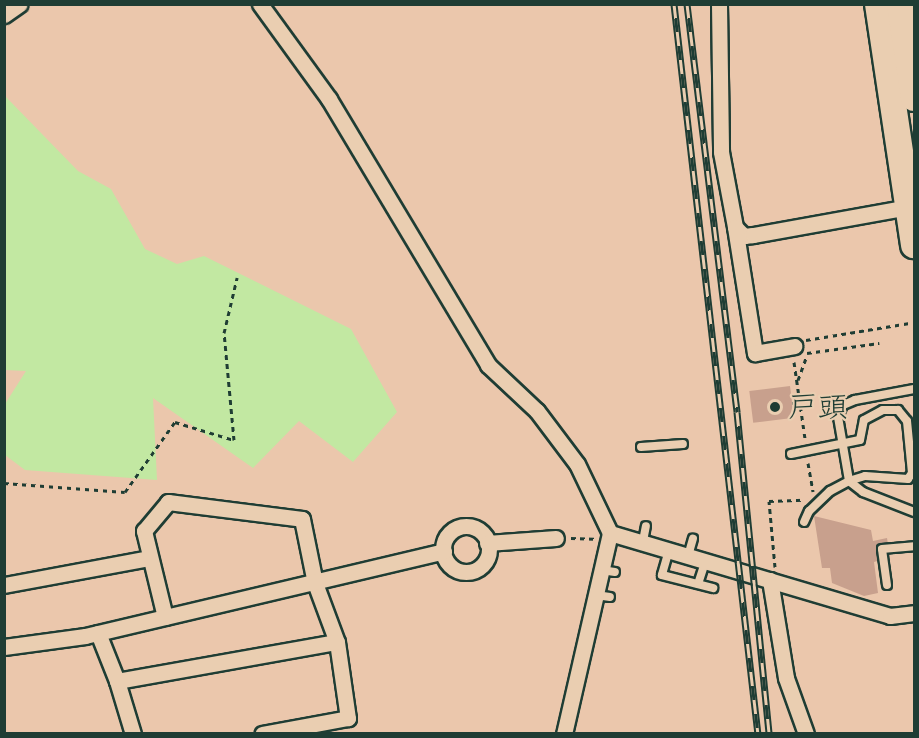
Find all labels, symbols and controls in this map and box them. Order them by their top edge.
place label: 戸頭 [788,389,848,425]
marker: 戸頭 [766,398,784,416]

